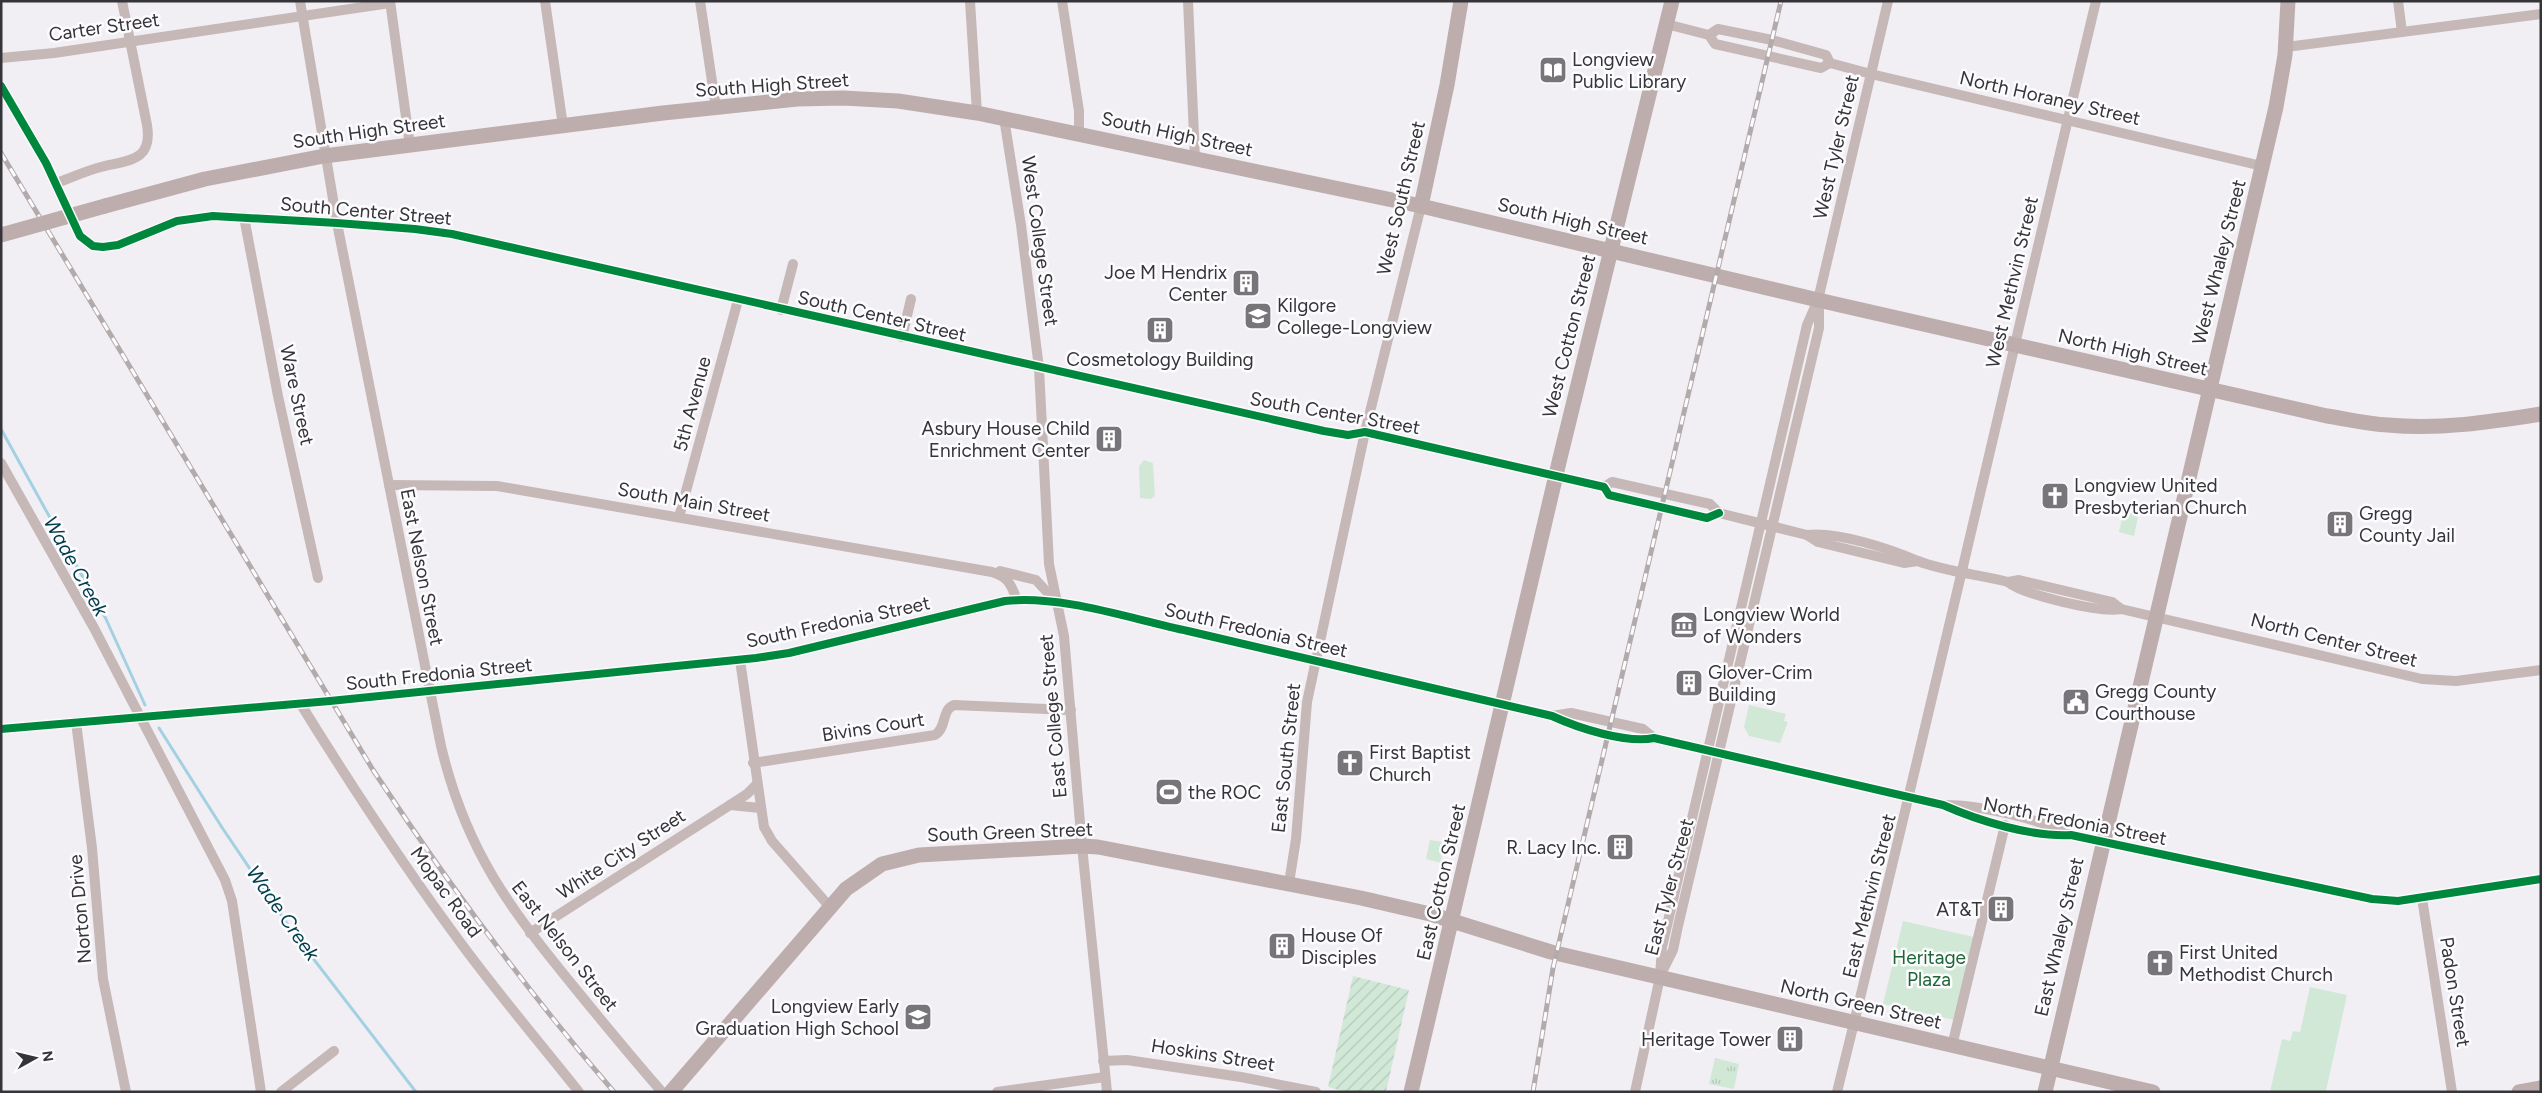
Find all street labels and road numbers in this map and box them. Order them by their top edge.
street label: Carter Street [47,8,161,46]
street label: North Horaney Street [1957,66,2143,130]
street label: South High Street [694,68,850,102]
street label: West Tyler Street [1808,72,1864,222]
street label: South High Street [1099,107,1255,161]
street label: South High Street [291,109,447,153]
street label: West South Street [1372,119,1430,277]
street label: West College Street [1017,155,1063,327]
street label: West Whaley Street [2187,177,2251,347]
street label: South Center Street [279,192,453,230]
street label: South High Street [1495,192,1651,250]
street label: West Methvin Street [1981,194,2043,370]
street label: West Cotton Street [1538,252,1600,420]
street label: South Center Street [795,285,969,347]
street label: North High Street [2056,324,2210,380]
street label: Ware Street [275,343,319,447]
street label: 5th Avenue [668,354,716,454]
street label: South Center Street [1248,387,1422,439]
street label: South Main Street [616,477,772,527]
street label: East Nelson Street [396,487,448,647]
street label: South Fredonia Street [744,591,932,653]
street label: South Fredonia Street [1162,598,1350,662]
street label: North Center Street [2248,608,2420,672]
street label: East College Street [1034,633,1072,799]
street label: South Fredonia Street [345,653,533,695]
street label: East South Street [1267,682,1305,834]
street label: Bivins Court [820,708,926,746]
street label: North Fredonia Street [1981,792,2169,850]
street label: East Cotton Street [1412,801,1470,963]
street label: White City Street [552,804,690,904]
street label: East Methvin Street [1837,811,1901,981]
street label: East Tyler Street [1640,816,1698,958]
street label: South Green Street [927,818,1093,846]
street label: Mopac Road [405,842,487,942]
street label: Norton Drive [64,853,96,965]
street label: East Whaley Street [2030,855,2088,1019]
street label: East Nelson Street [507,876,623,1016]
street label: Padon Street [2435,935,2475,1049]
street label: North Green Street [1778,974,1944,1034]
street label: Hoskins Street [1149,1034,1277,1076]

